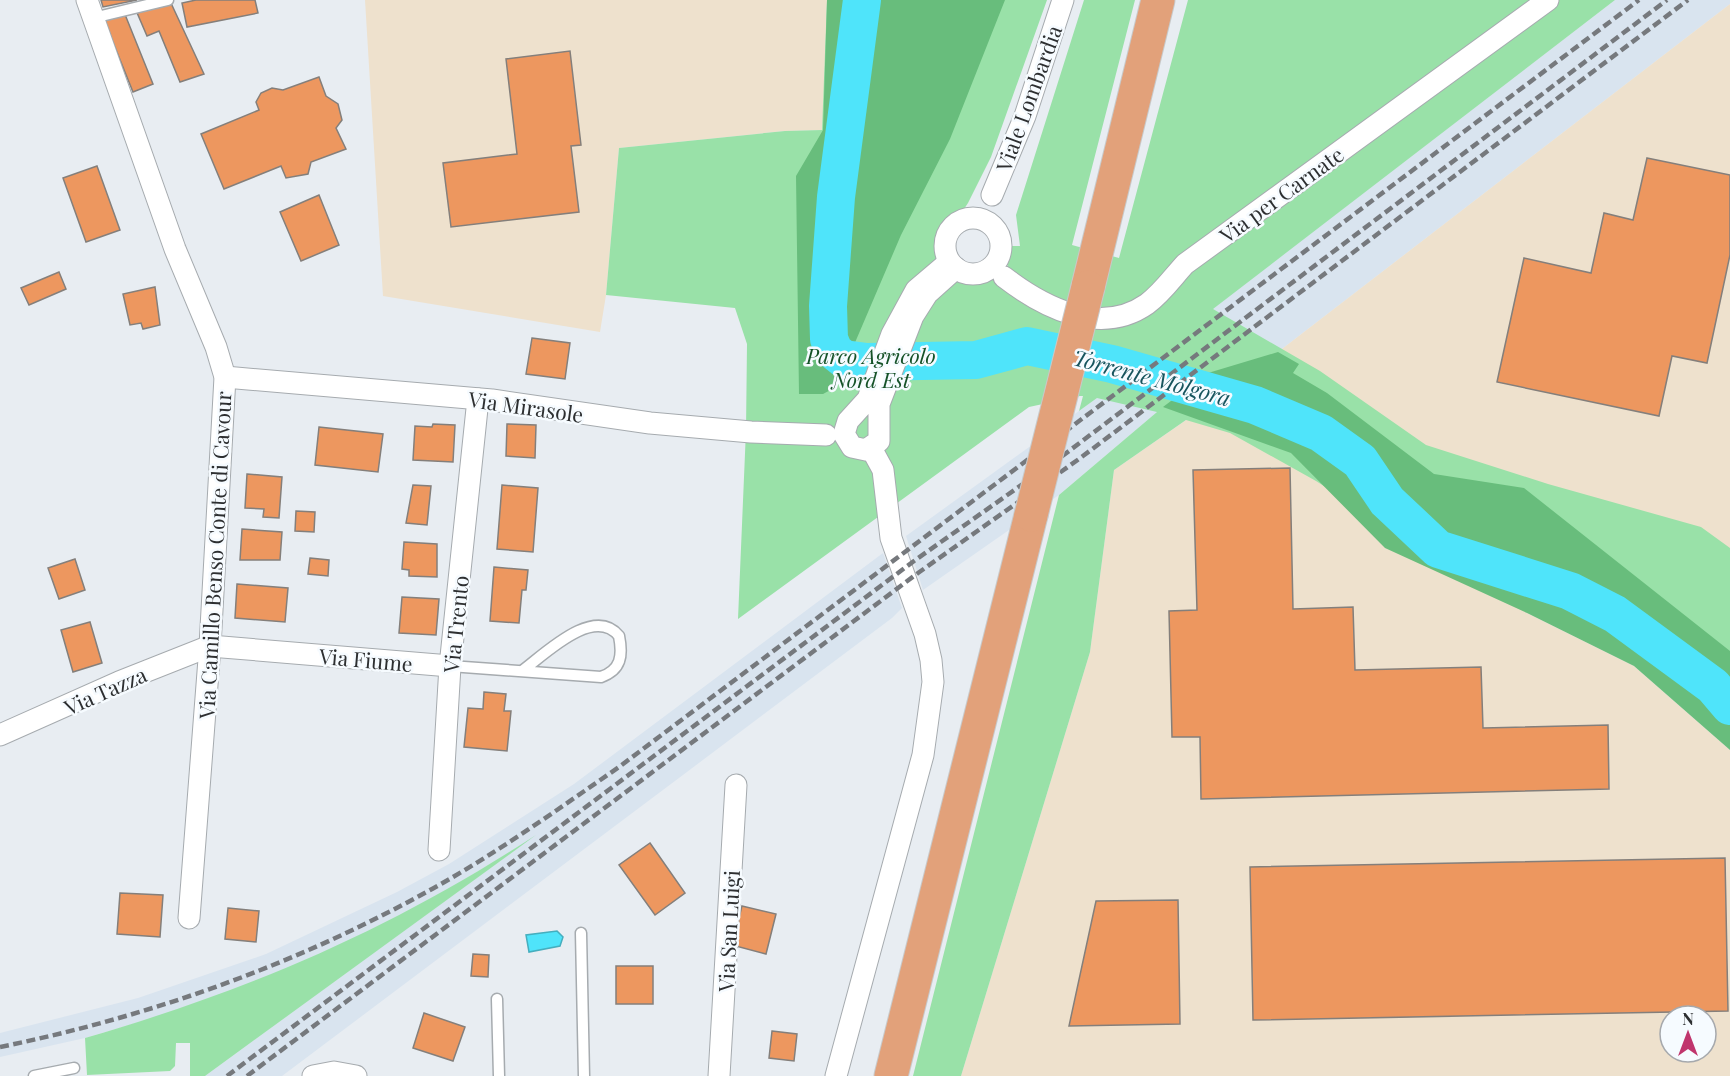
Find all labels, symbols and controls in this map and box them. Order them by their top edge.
street label: Viale Lombardia [988,21,1068,176]
street label: Via per Carnate [1213,140,1348,249]
park label: Parco Agricolo Nord Est [805,341,936,393]
water label: Torrente Molgora [1070,342,1234,412]
street label: Via Mirasole [466,384,585,428]
street label: Via Camillo Benso Conte di Cavour [191,390,237,721]
street label: Via Trento [436,574,474,675]
street label: Via Fiume [317,641,414,677]
street label: Via Tazza [58,659,151,721]
street label: Via San Luigi [711,869,745,994]
north arrow [1658,1004,1718,1064]
text: N [1682,1008,1694,1029]

